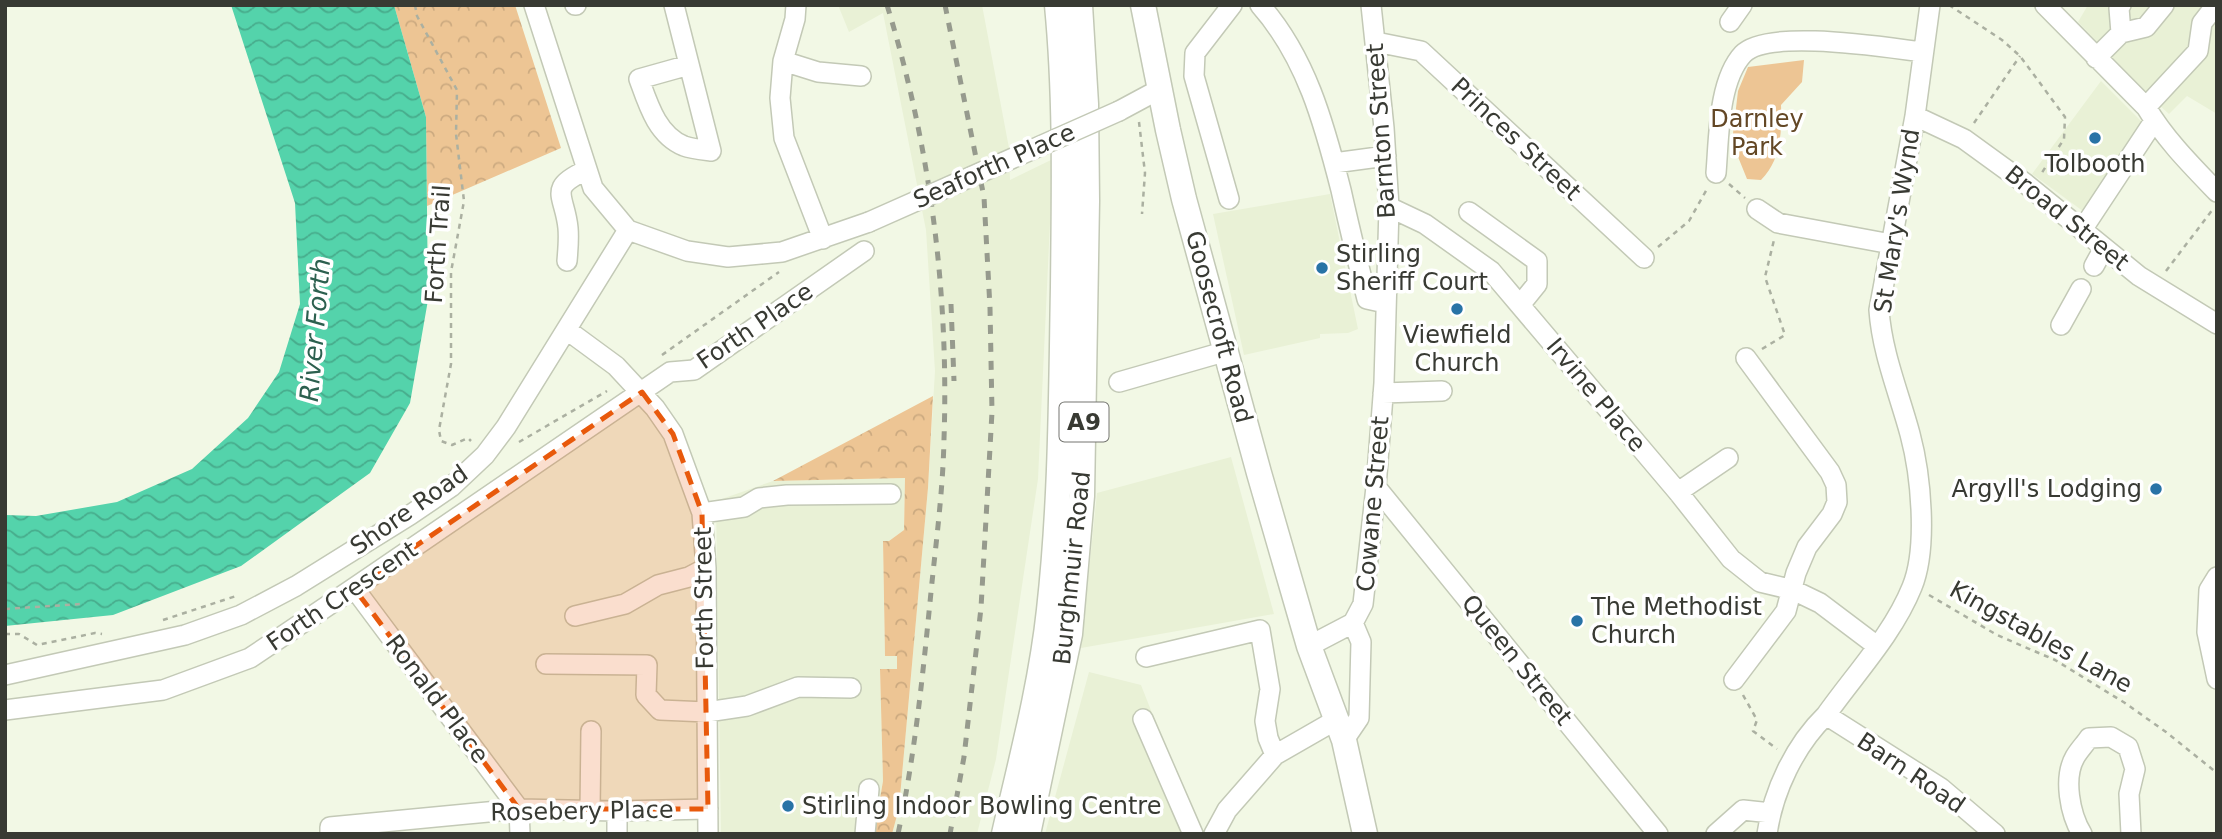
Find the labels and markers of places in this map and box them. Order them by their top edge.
marker: Tolbooth [2087,130,2103,146]
place label: Tolbooth [2043,150,2146,178]
place label: Stirling Sheriff Court [1336,240,1488,296]
marker: Stirling Sheriff Court [1314,260,1330,276]
marker: Viewfield Church [1449,301,1465,317]
place label: Viewfield Church [1403,321,1511,377]
place label: Argyll's Lodging [1951,475,2142,503]
marker: Argyll's Lodging [2148,481,2164,497]
place label: The Methodist Church [1590,593,1762,649]
marker: The Methodist Church [1569,613,1585,629]
place label: Stirling Indoor Bowling Centre [802,792,1161,820]
marker: Stirling Indoor Bowling Centre [780,798,796,814]

